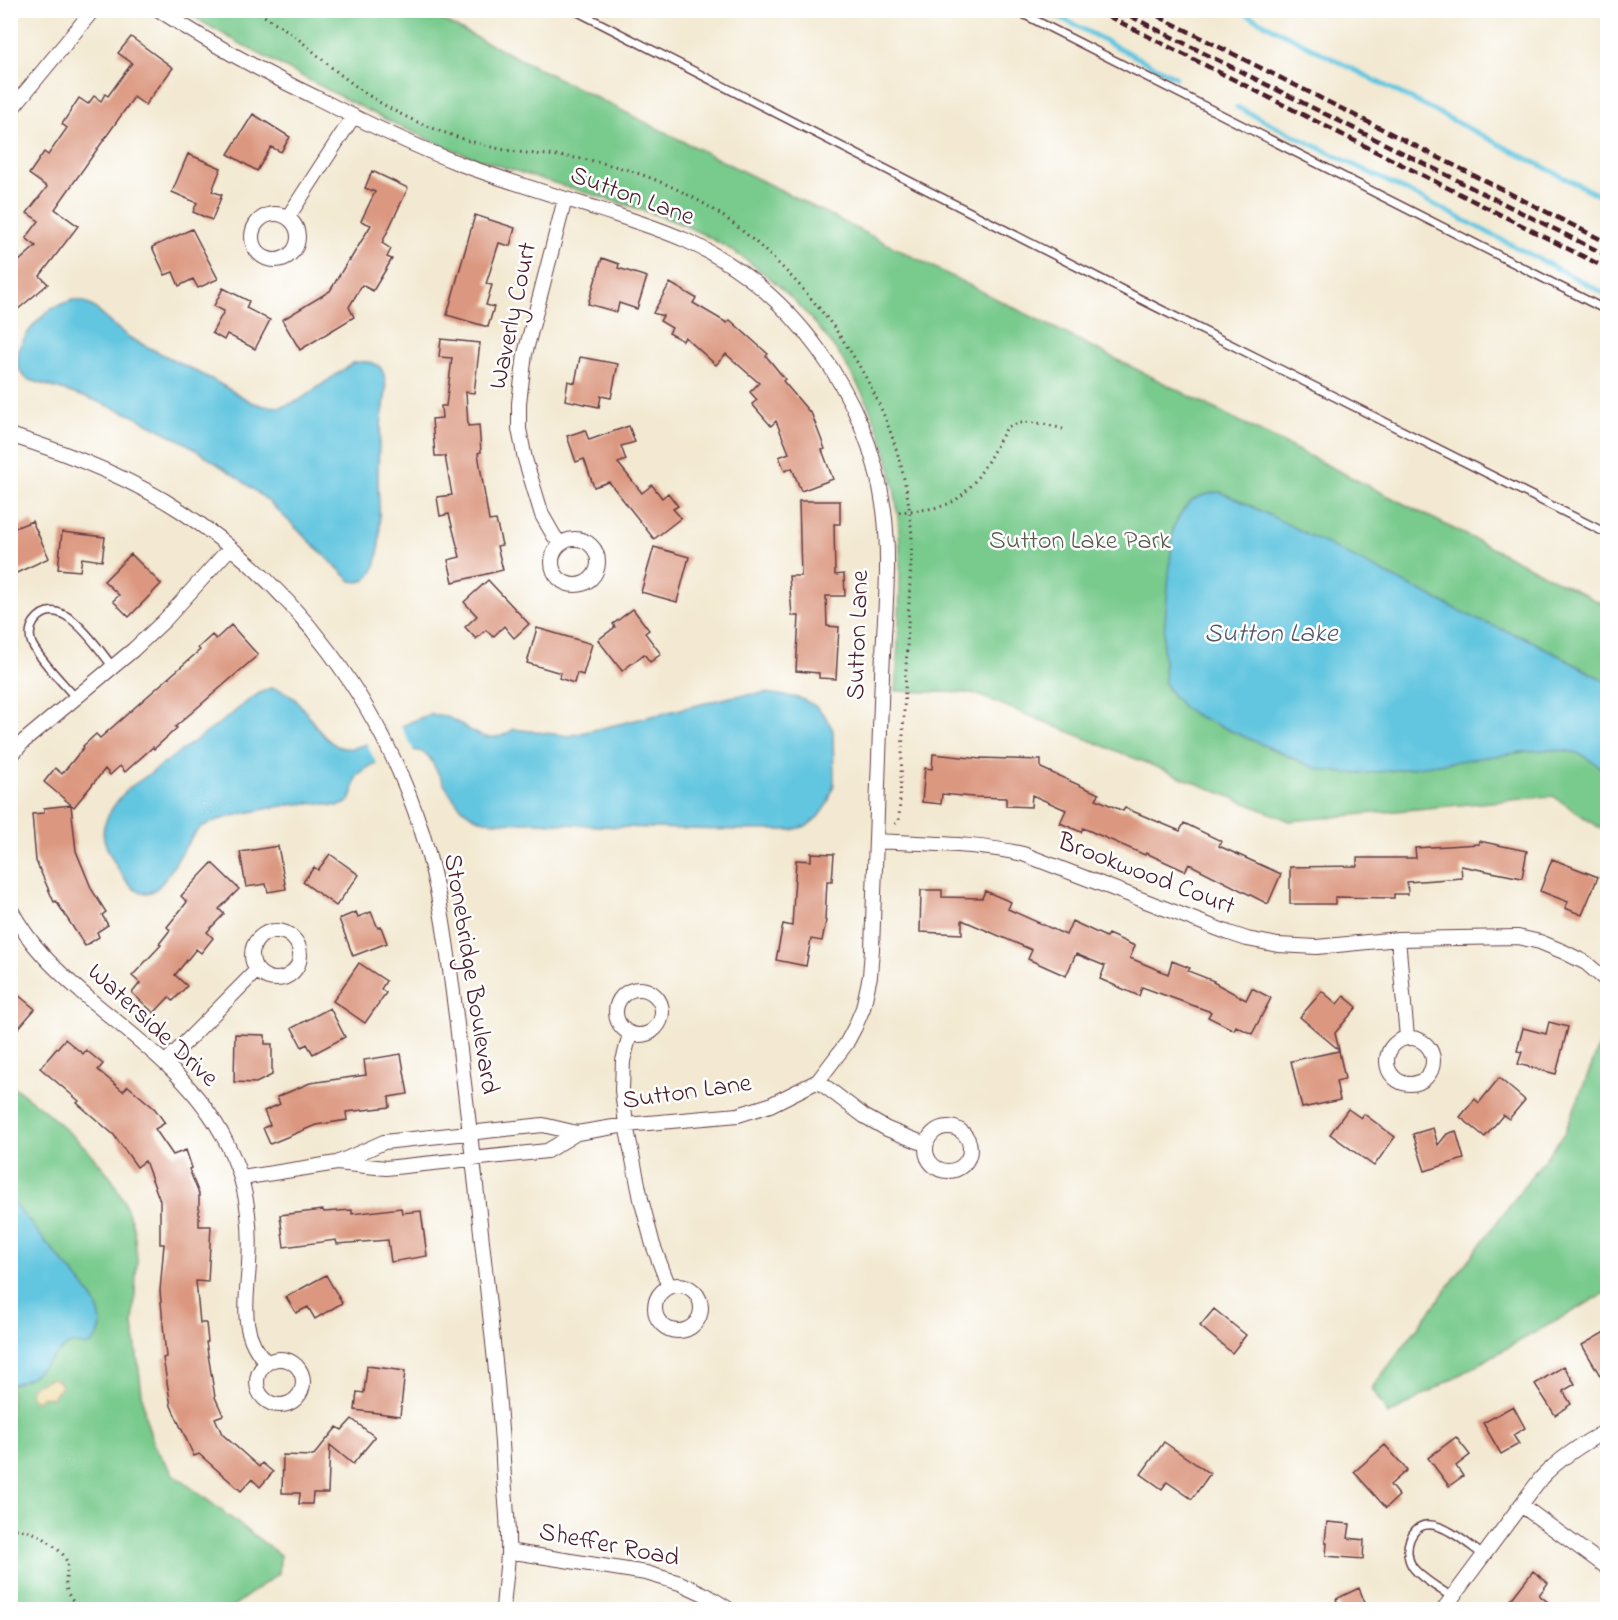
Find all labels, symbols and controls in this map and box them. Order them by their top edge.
street label: Sutton Lane [564,157,700,237]
street label: Waverly Court [480,239,548,393]
park label: Sutton Lake Park [989,523,1172,561]
street label: Sutton Lane [838,569,880,701]
water label: Sutton Lake [1204,615,1340,654]
street label: Brookwood Court [1051,823,1241,926]
street label: Stonebridge Boulevard [432,851,508,1097]
street label: Waterside Drive [78,955,226,1097]
street label: Sutton Lane [620,1065,754,1121]
street label: Sheffer Road [536,1514,683,1578]

